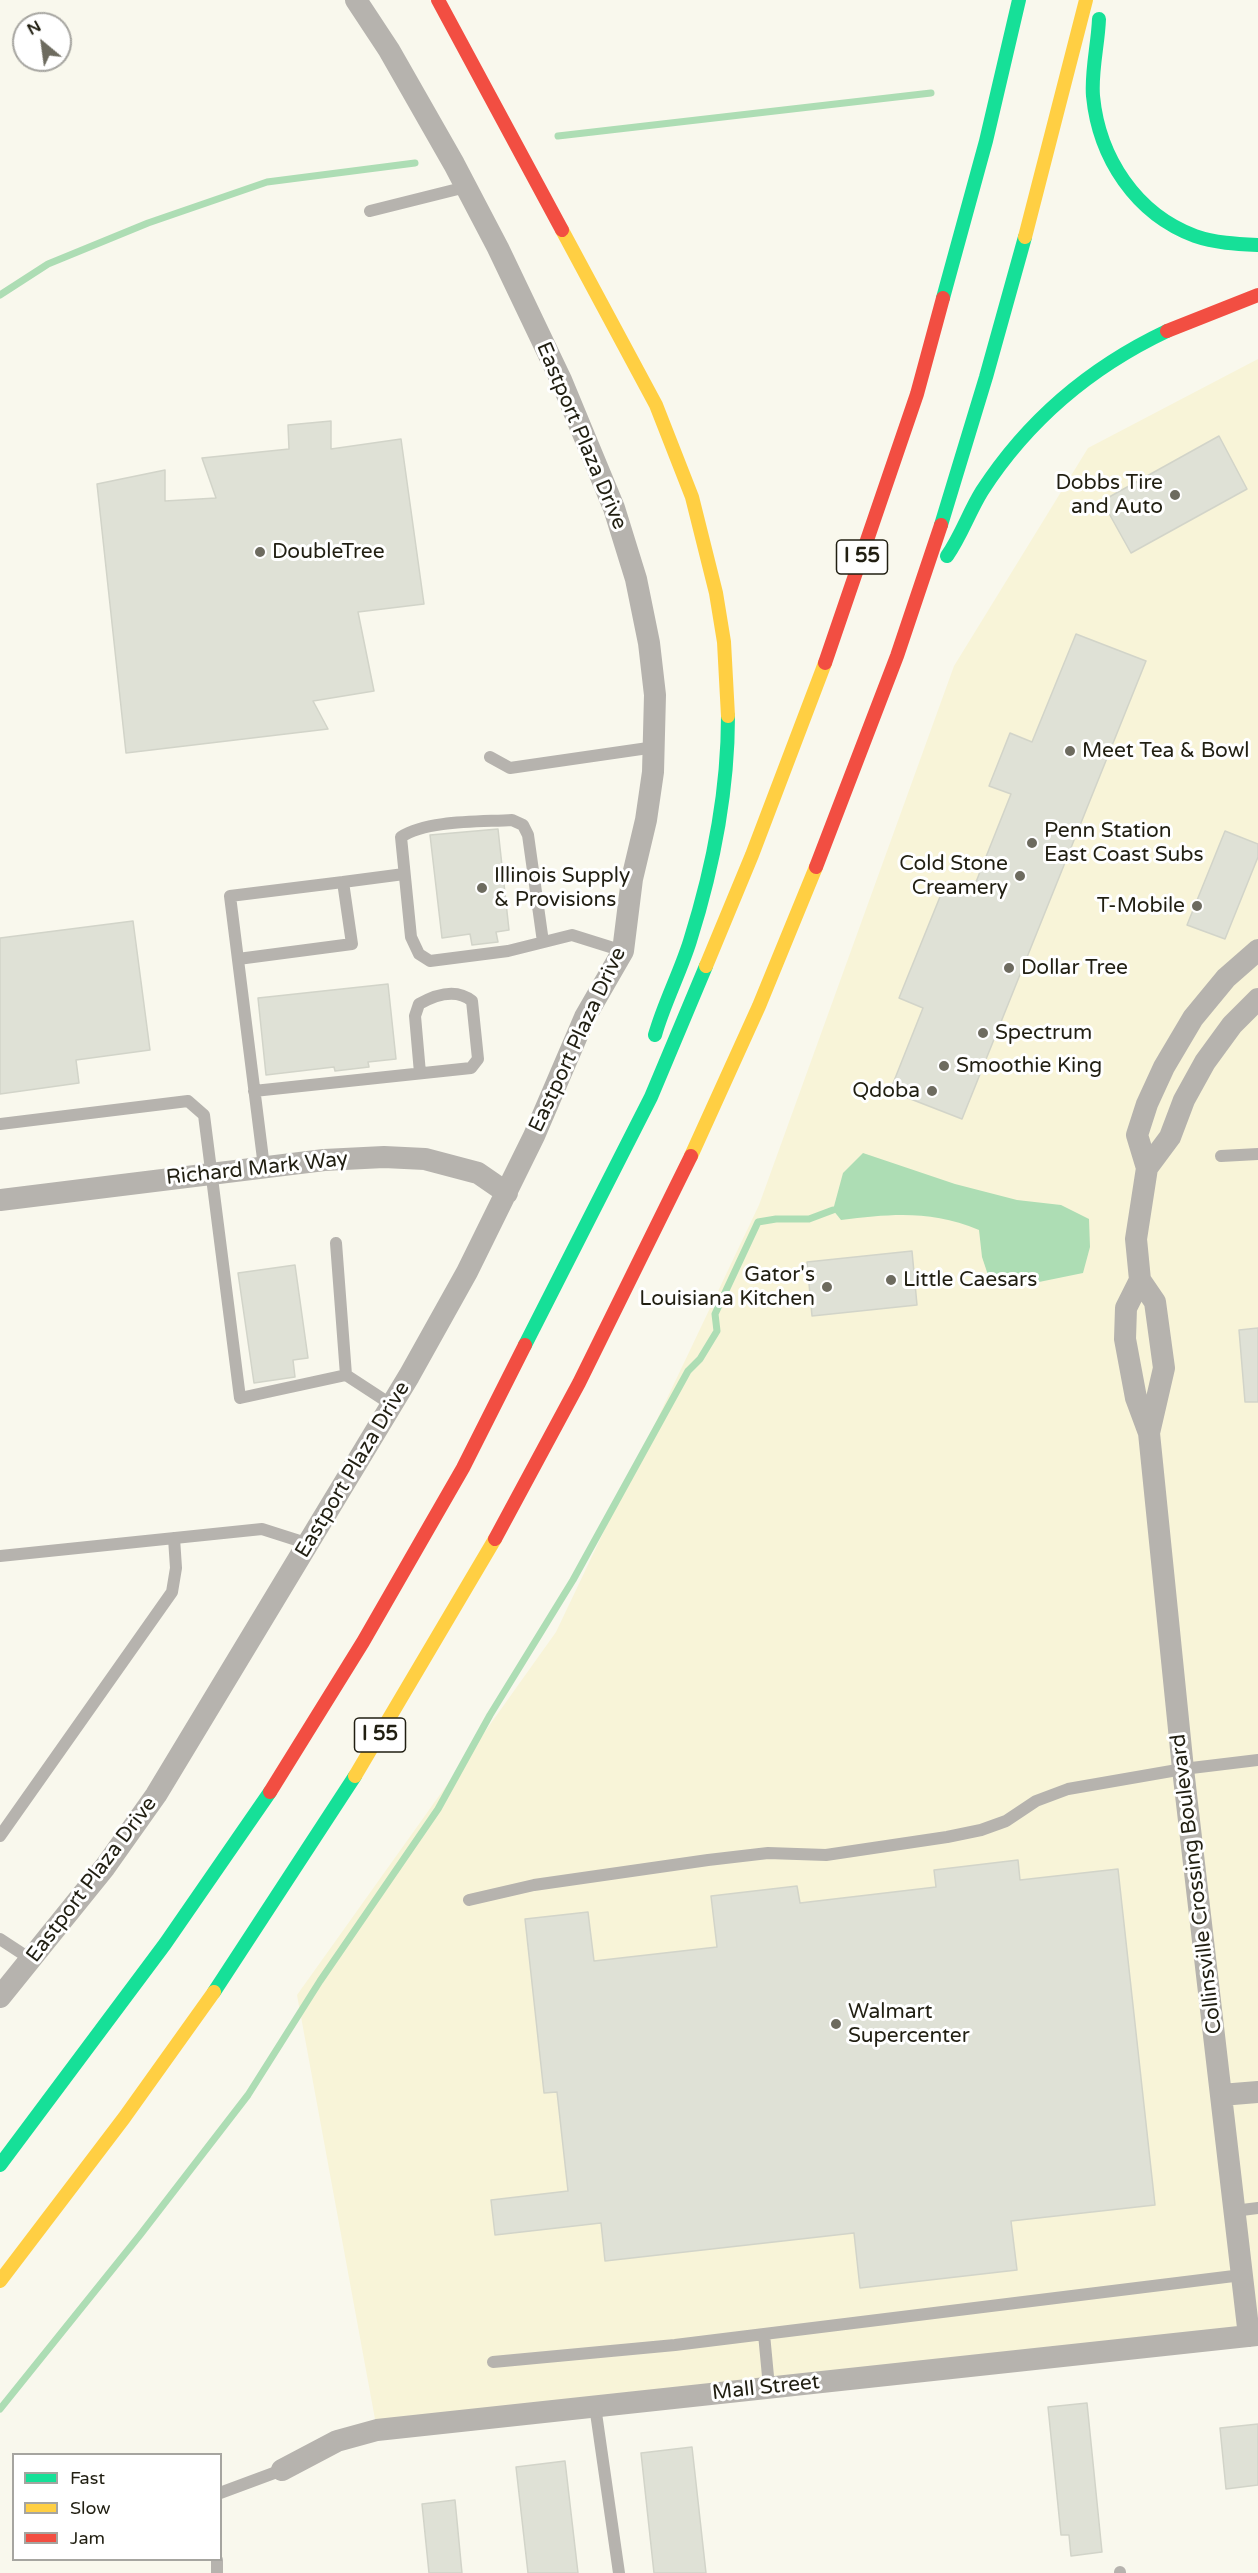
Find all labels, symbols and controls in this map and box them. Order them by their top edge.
north arrow [12,12,72,72]
text: N [24,16,45,40]
street label: Eastport Plaza Drive [530,339,632,533]
place label: Dobbs Tire and Auto [1055,470,1163,520]
marker: Dobbs Tire and Auto [1168,488,1182,502]
place label: DoubleTree [272,539,385,565]
road number: I 55 [836,540,888,574]
marker: DoubleTree [253,545,267,559]
place label: Meet Tea & Bowl [1082,738,1250,764]
marker: Meet Tea & Bowl [1063,744,1077,758]
place label: Penn Station East Coast Subs [1044,818,1204,868]
marker: Penn Station East Coast Subs [1025,836,1039,850]
place label: Cold Stone Creamery [899,851,1008,901]
place label: Illinois Supply & Provisions [494,863,630,913]
marker: Cold Stone Creamery [1013,869,1027,883]
marker: Illinois Supply & Provisions [475,881,489,895]
place label: T-Mobile [1097,893,1185,919]
marker: T-Mobile [1190,899,1204,913]
street label: Eastport Plaza Drive [524,944,632,1136]
place label: Dollar Tree [1021,955,1128,981]
marker: Dollar Tree [1002,961,1016,975]
place label: Spectrum [995,1020,1092,1046]
marker: Spectrum [976,1026,990,1040]
place label: Smoothie King [956,1053,1102,1079]
marker: Smoothie King [937,1059,951,1073]
place label: Qdoba [852,1078,920,1104]
marker: Qdoba [925,1084,939,1098]
street label: Richard Mark Way [165,1147,349,1191]
place label: Gator's Louisiana Kitchen [639,1262,815,1312]
place label: Little Caesars [903,1267,1037,1293]
marker: Little Caesars [884,1273,898,1287]
marker: Gator's Louisiana Kitchen [820,1280,834,1294]
street label: Eastport Plaza Drive [290,1377,416,1563]
road number: I 55 [354,1718,406,1752]
street label: Collinsville Crossing Boulevard [1166,1732,1228,2036]
street label: Eastport Plaza Drive [21,1792,163,1968]
place label: Walmart Supercenter [848,1999,970,2049]
marker: Walmart Supercenter [829,2017,843,2031]
street label: Mall Street [711,2370,821,2406]
legend [12,2453,222,2561]
text: Fast [70,2467,105,2489]
text: Slow [70,2497,111,2519]
text: Jam [70,2527,105,2549]

